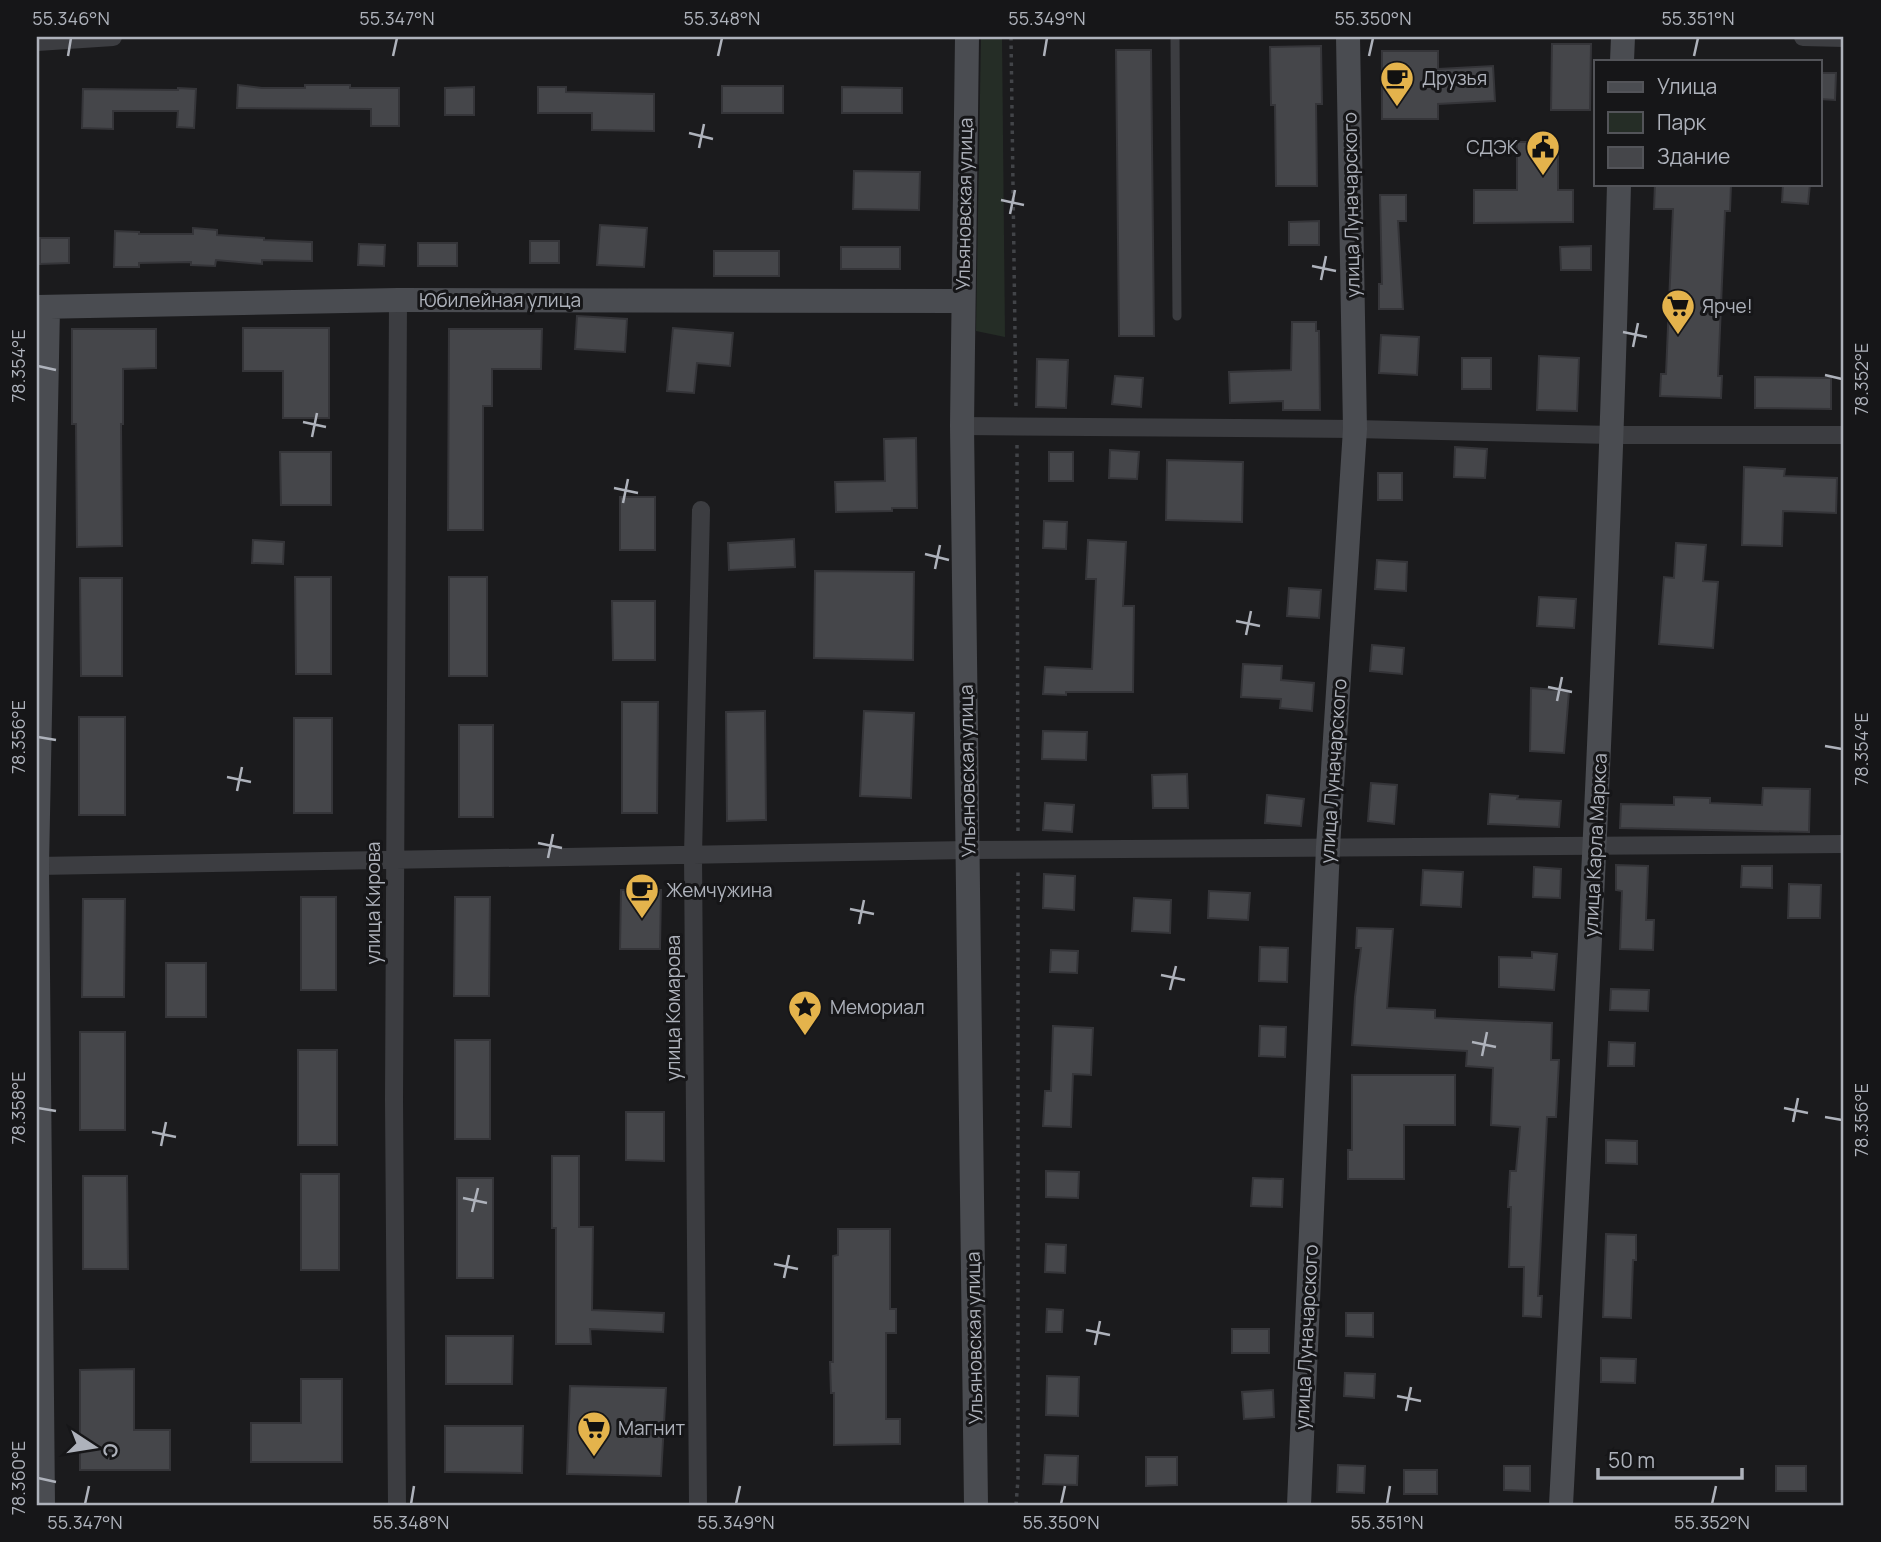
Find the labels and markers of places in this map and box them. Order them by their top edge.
cafe icon: Друзья [1378,59,1416,108]
place label: Друзья [1422,65,1487,91]
public building icon: СДЭК [1524,128,1562,177]
place label: СДЭК [1466,134,1519,160]
supermarket icon: Ярче! [1659,287,1697,336]
place label: Ярче! [1702,293,1753,319]
cafe icon: Жемчужина [623,871,661,920]
place label: Жемчужина [666,877,773,903]
place icon: Мемориал [786,988,824,1037]
place label: Мемориал [830,994,925,1020]
supermarket icon: Магнит [575,1409,613,1458]
place label: Магнит [618,1415,685,1441]

